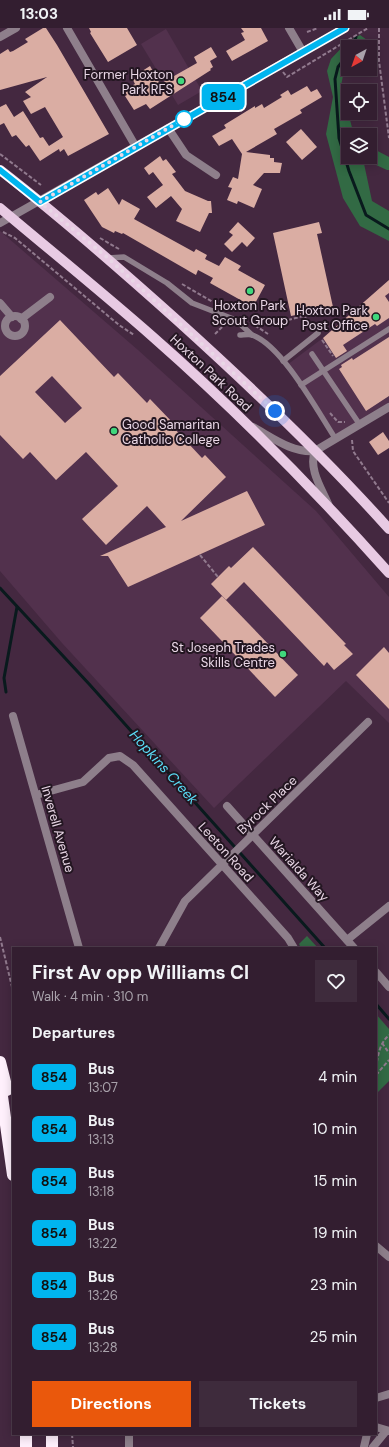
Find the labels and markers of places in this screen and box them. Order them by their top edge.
place label: Former Hoxton Park RFS [84,66,173,98]
marker: Former Hoxton Park RFS [176,76,186,86]
unlabelled marker [175,110,193,128]
marker: Hoxton Park Scout Group [245,286,255,296]
place label: Hoxton Park Scout Group [212,297,288,329]
place label: Hoxton Park Post Office [296,302,368,334]
marker: Hoxton Park Post Office [371,312,381,322]
place label: Good Samaritan Catholic College [122,416,220,448]
marker: Good Samaritan Catholic College [109,426,119,436]
place label: St Joseph Trades Skills Centre [171,639,275,671]
marker: St Joseph Trades Skills Centre [278,649,288,659]

